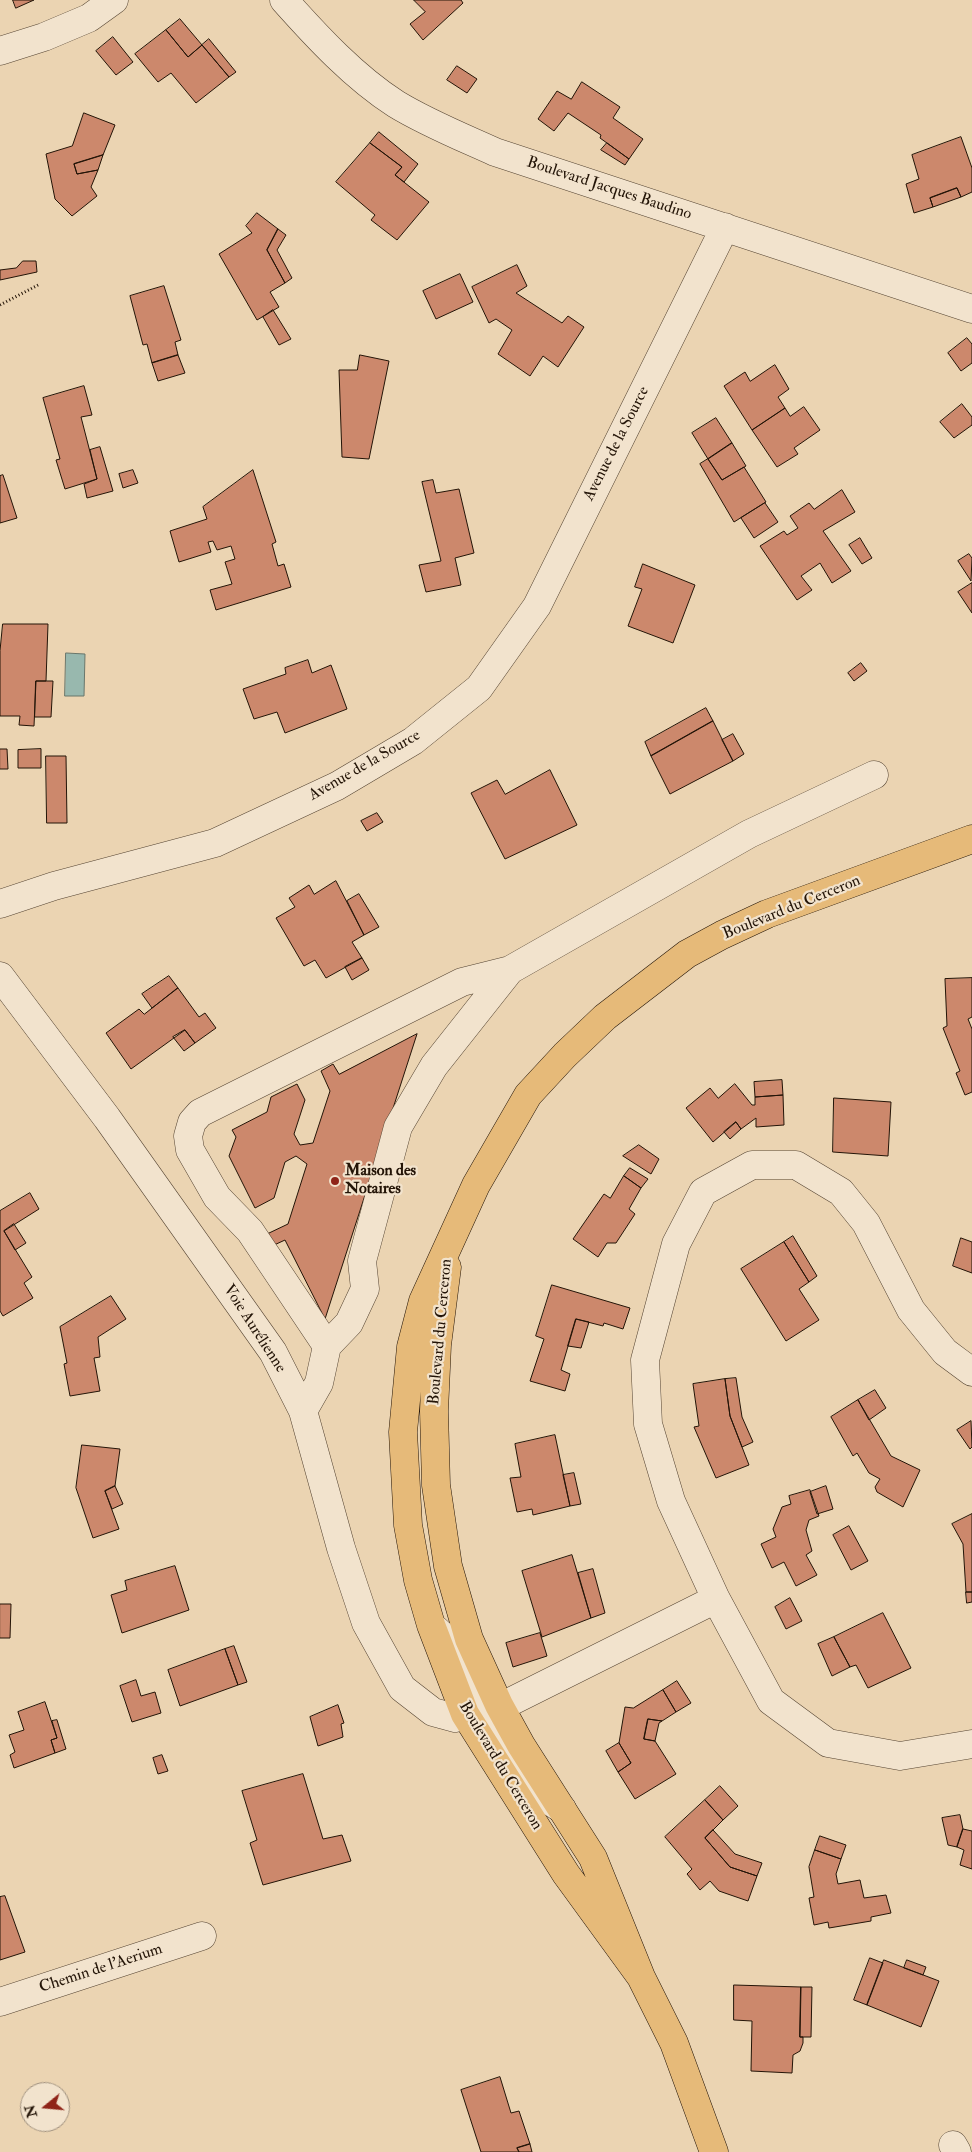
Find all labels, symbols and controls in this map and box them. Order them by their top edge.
street label: Boulevard Jacques Baudino [524,153,694,225]
street label: Avenue de la Source [580,384,654,504]
street label: Avenue de la Source [306,726,424,806]
street label: Boulevard du Cerceron [720,872,864,944]
place label: Maison des Notaires [345,1162,416,1200]
marker: Maison des Notaires [329,1175,341,1187]
street label: Boulevard du Cerceron [425,1258,457,1406]
street label: Voie Aurélienne [218,1281,290,1377]
street label: Boulevard du Cerceron [454,1698,546,1834]
street label: Chemin de l'Aerium [37,1940,165,1998]
north arrow [20,2082,70,2132]
text: N [21,2103,41,2120]

